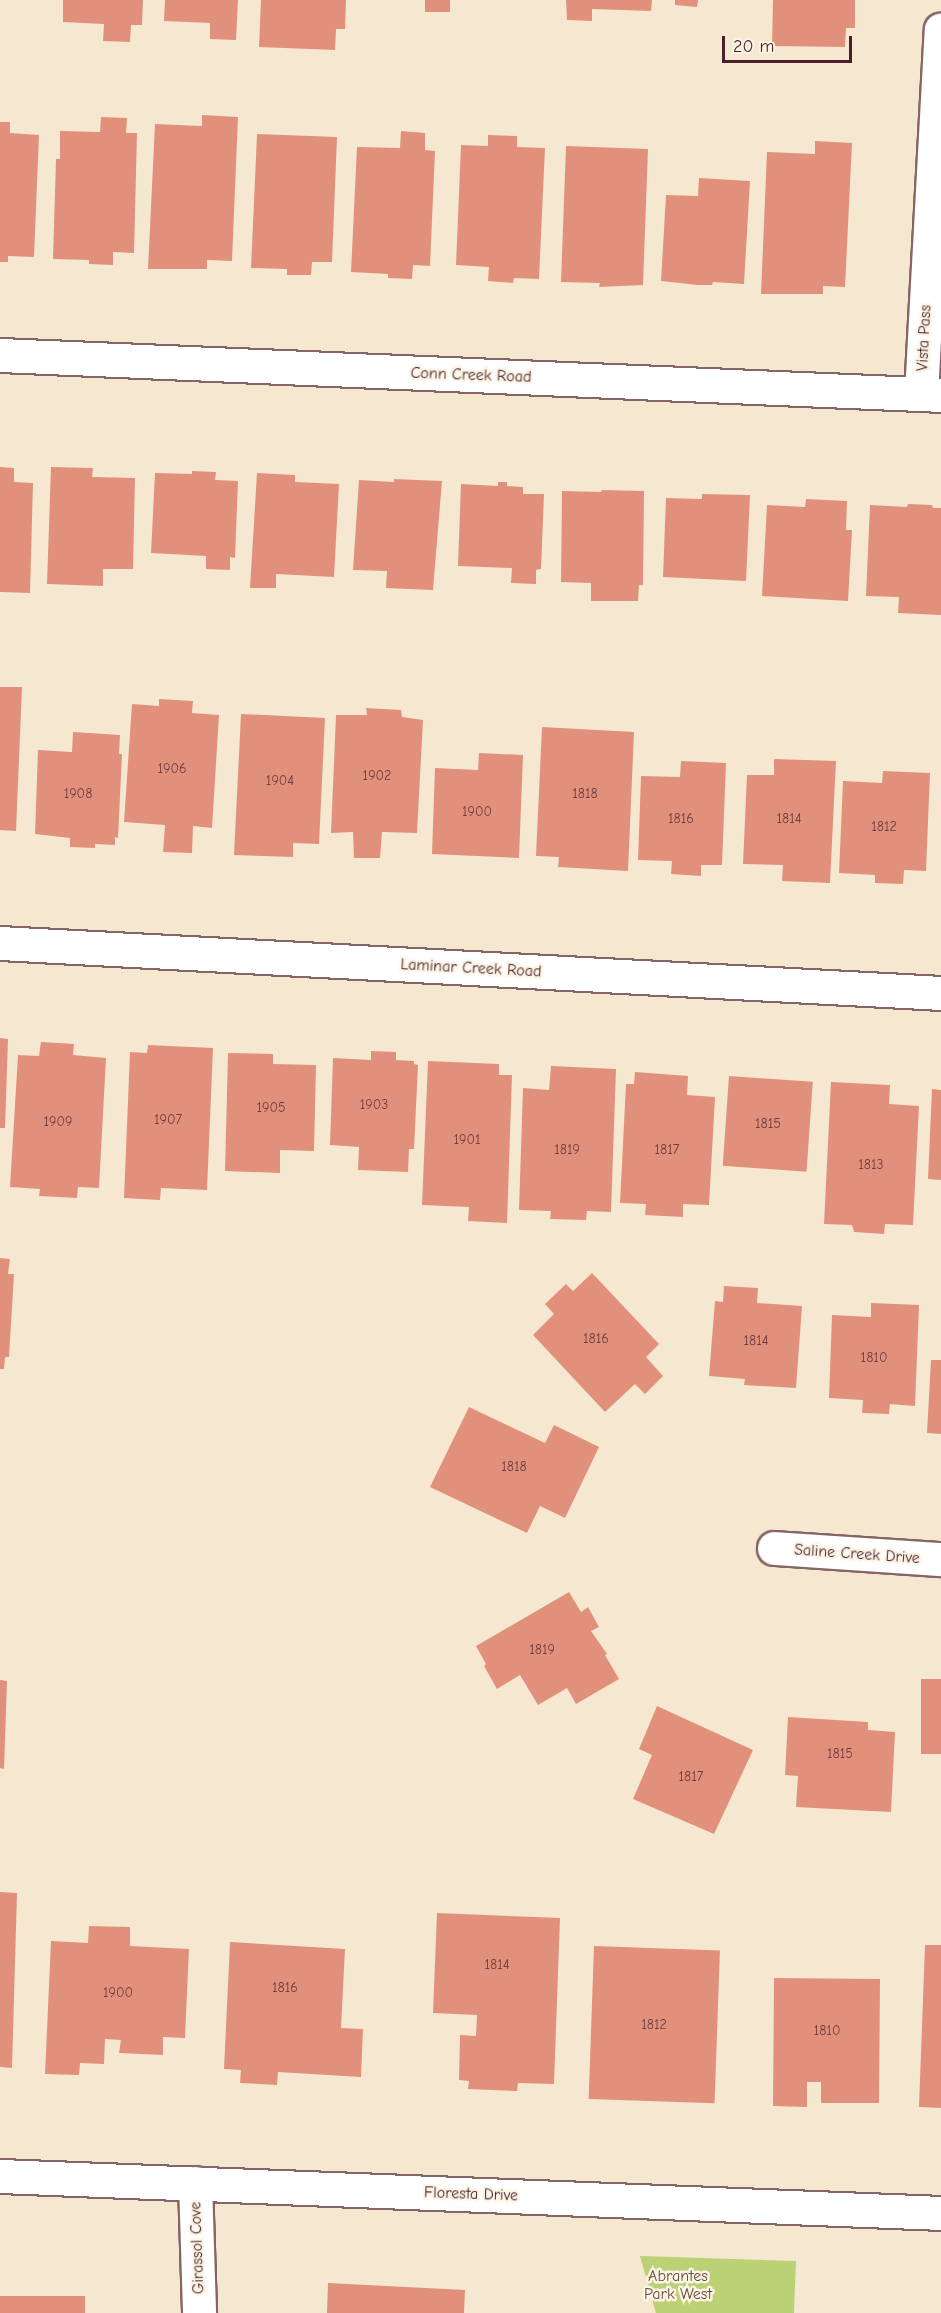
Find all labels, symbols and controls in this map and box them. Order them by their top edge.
scale bar [725,24,856,62]
text: 20 m [733,36,774,57]
street label: Vista Pass [913,304,935,372]
street label: Conn Creek Road [410,363,532,387]
house number: 1906 [157,761,187,777]
house number: 1902 [363,768,391,784]
house number: 1904 [266,773,294,789]
house number: 1908 [64,786,92,802]
house number: 1818 [572,786,598,802]
house number: 1900 [462,804,492,820]
house number: 1816 [668,811,694,827]
house number: 1814 [776,811,802,827]
house number: 1812 [871,819,897,835]
street label: Laminar Creek Road [400,955,542,981]
house number: 1903 [360,1097,388,1113]
house number: 1905 [256,1100,286,1116]
house number: 1907 [154,1112,182,1128]
house number: 1909 [44,1114,72,1130]
house number: 1815 [755,1116,781,1132]
house number: 1901 [453,1132,481,1148]
house number: 1819 [554,1142,580,1158]
house number: 1817 [655,1142,679,1158]
house number: 1813 [858,1157,884,1173]
house number: 1816 [583,1331,609,1347]
house number: 1814 [743,1333,769,1349]
house number: 1810 [861,1350,887,1366]
house number: 1818 [501,1459,527,1475]
street label: Saline Creek Drive [794,1540,920,1568]
house number: 1819 [529,1642,555,1658]
house number: 1815 [827,1746,853,1762]
house number: 1817 [679,1769,703,1785]
house number: 1814 [484,1957,510,1973]
house number: 1816 [272,1980,298,1996]
house number: 1900 [103,1985,133,2001]
house number: 1812 [641,2017,667,2033]
house number: 1810 [814,2023,840,2039]
street label: Floresta Drive [424,2183,518,2205]
street label: Girassol Cove [186,2201,208,2295]
park label: Abrantes Park West [644,2266,712,2304]

